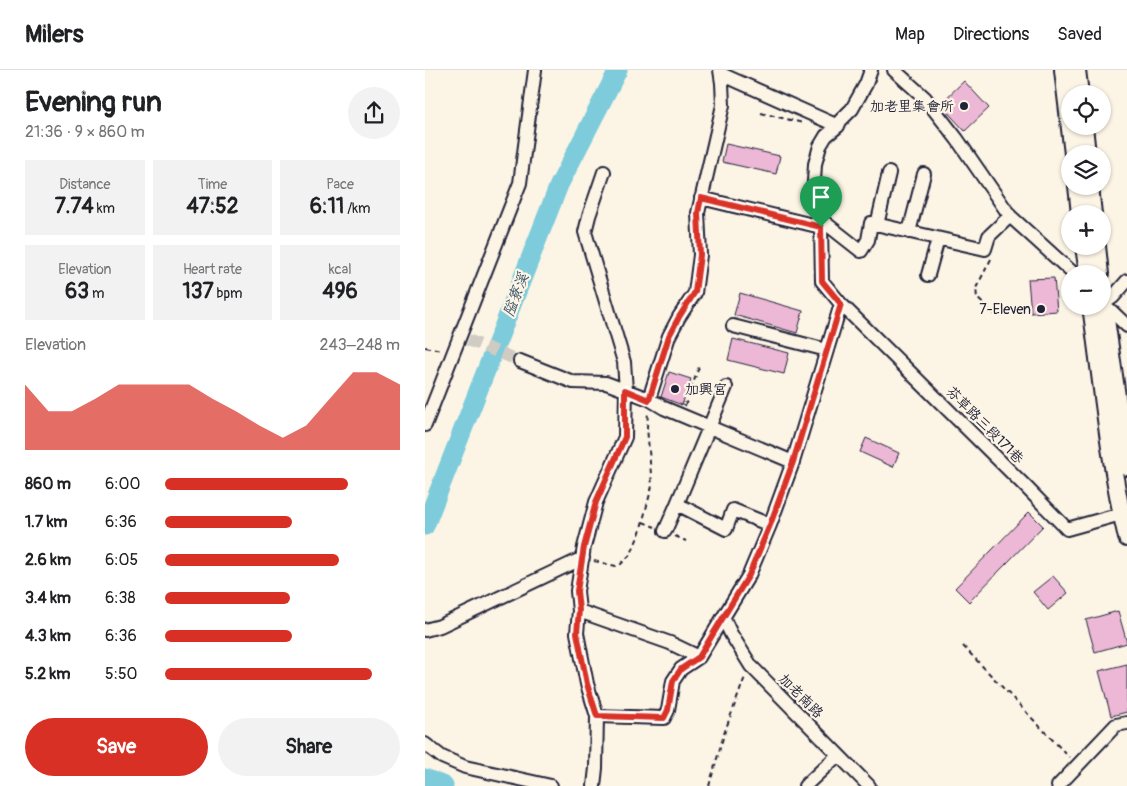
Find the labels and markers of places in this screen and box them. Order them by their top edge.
place label: 加老里集會所 [870,98,954,115]
marker: 加老里集會所 [958,100,970,112]
pin [800,176,842,227]
place label: 7-Eleven [979,301,1031,318]
marker: 7-Eleven [1035,303,1047,315]
place label: 加興宮 [685,381,727,398]
marker: 加興宮 [669,383,681,395]

